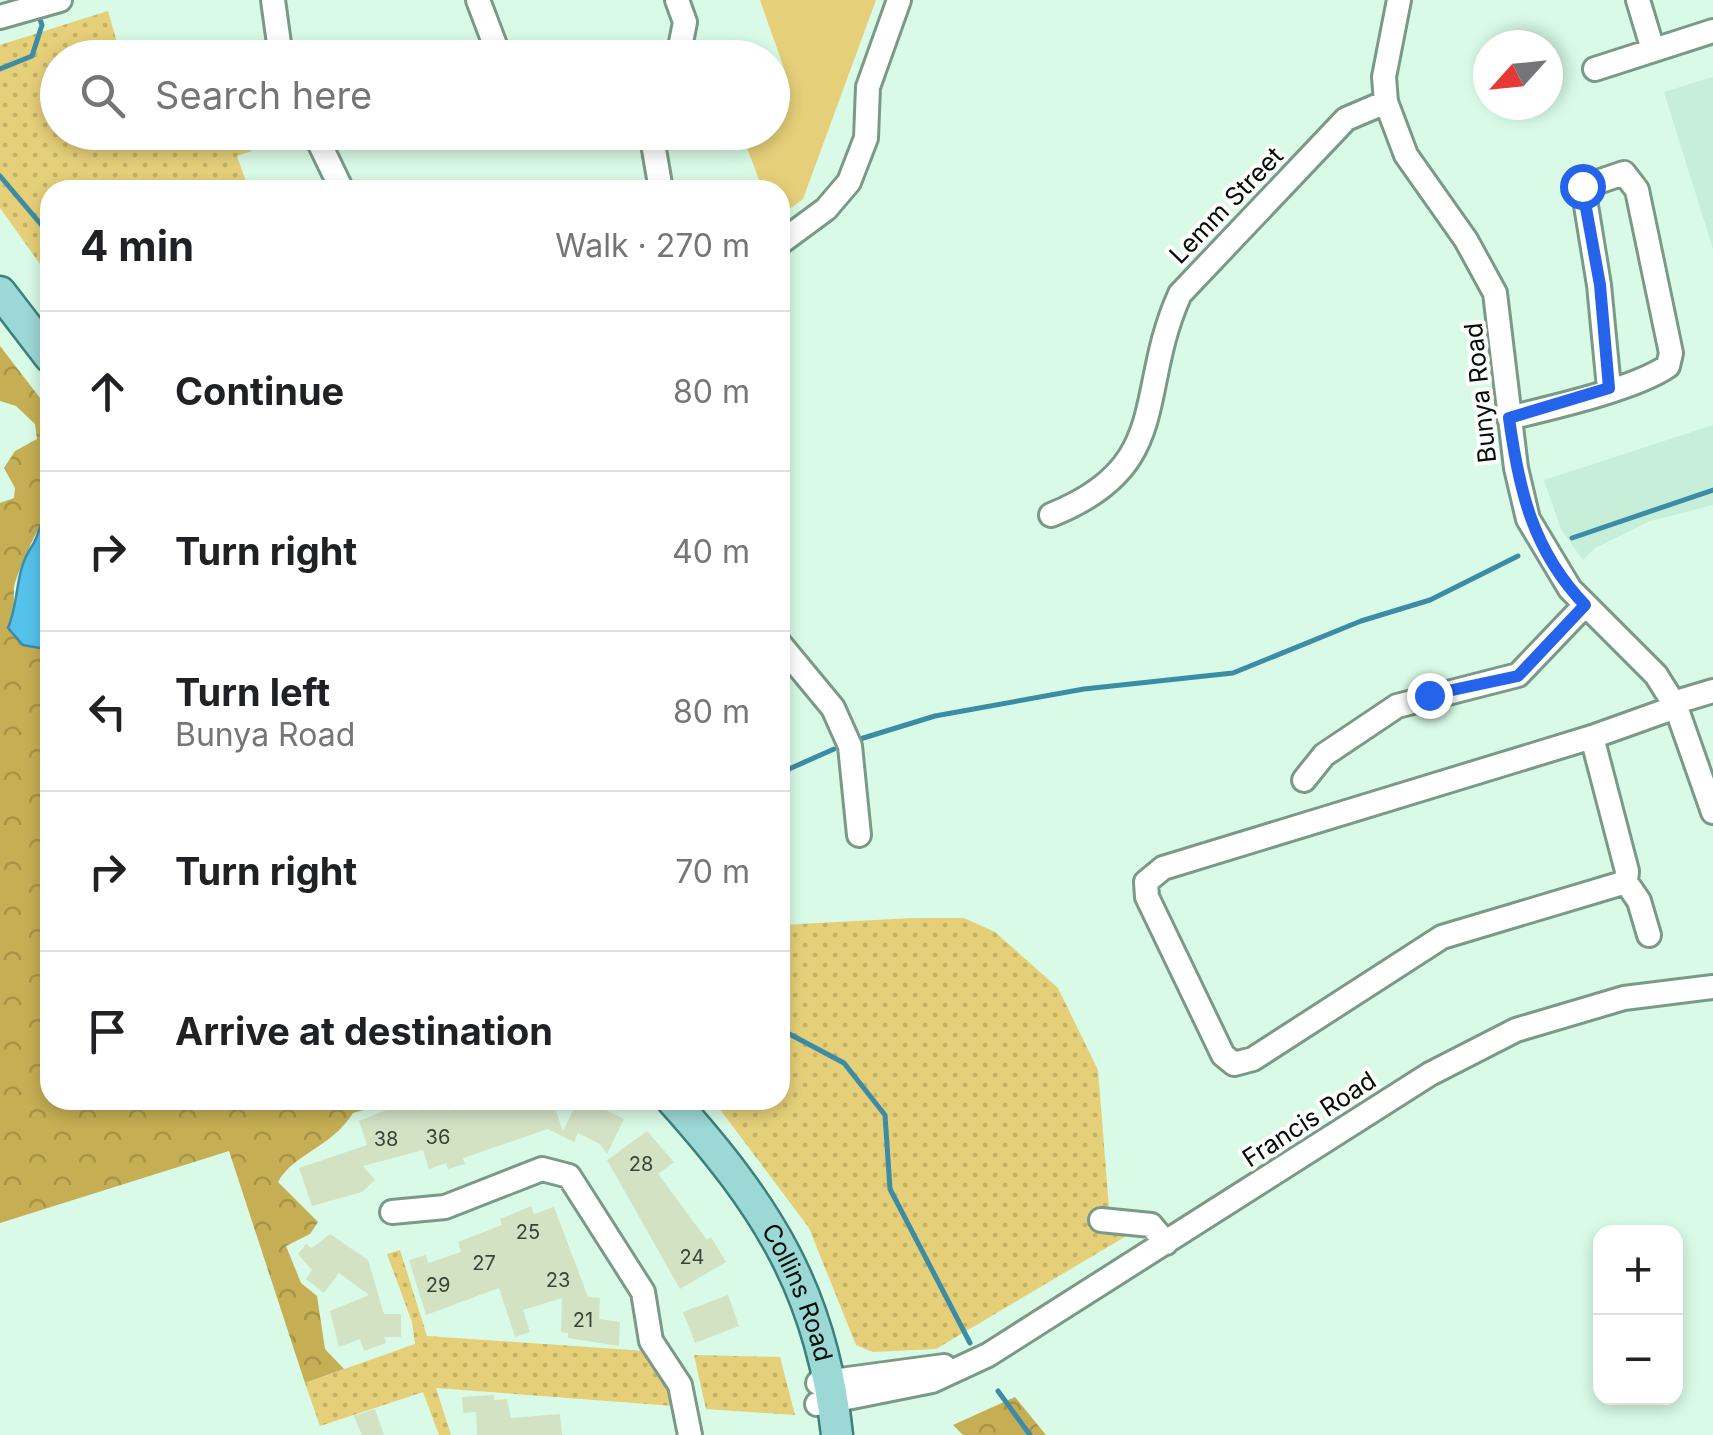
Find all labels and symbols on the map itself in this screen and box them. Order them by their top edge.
north arrow [1473,30,1563,120]
street label: Lemm Street [1163,141,1289,269]
route start [1560,164,1606,210]
street label: Bunya Road [1458,321,1502,465]
route end [1407,673,1453,719]
street label: Francis Road [1237,1065,1381,1173]
house number: 36 [426,1125,450,1149]
house number: 38 [374,1127,398,1151]
house number: 28 [629,1152,653,1176]
street label: Collins Road [756,1218,839,1364]
house number: 25 [516,1220,540,1244]
house number: 24 [680,1245,704,1269]
house number: 27 [472,1251,496,1275]
house number: 23 [546,1268,570,1292]
house number: 29 [426,1273,450,1297]
house number: 21 [573,1308,593,1332]

